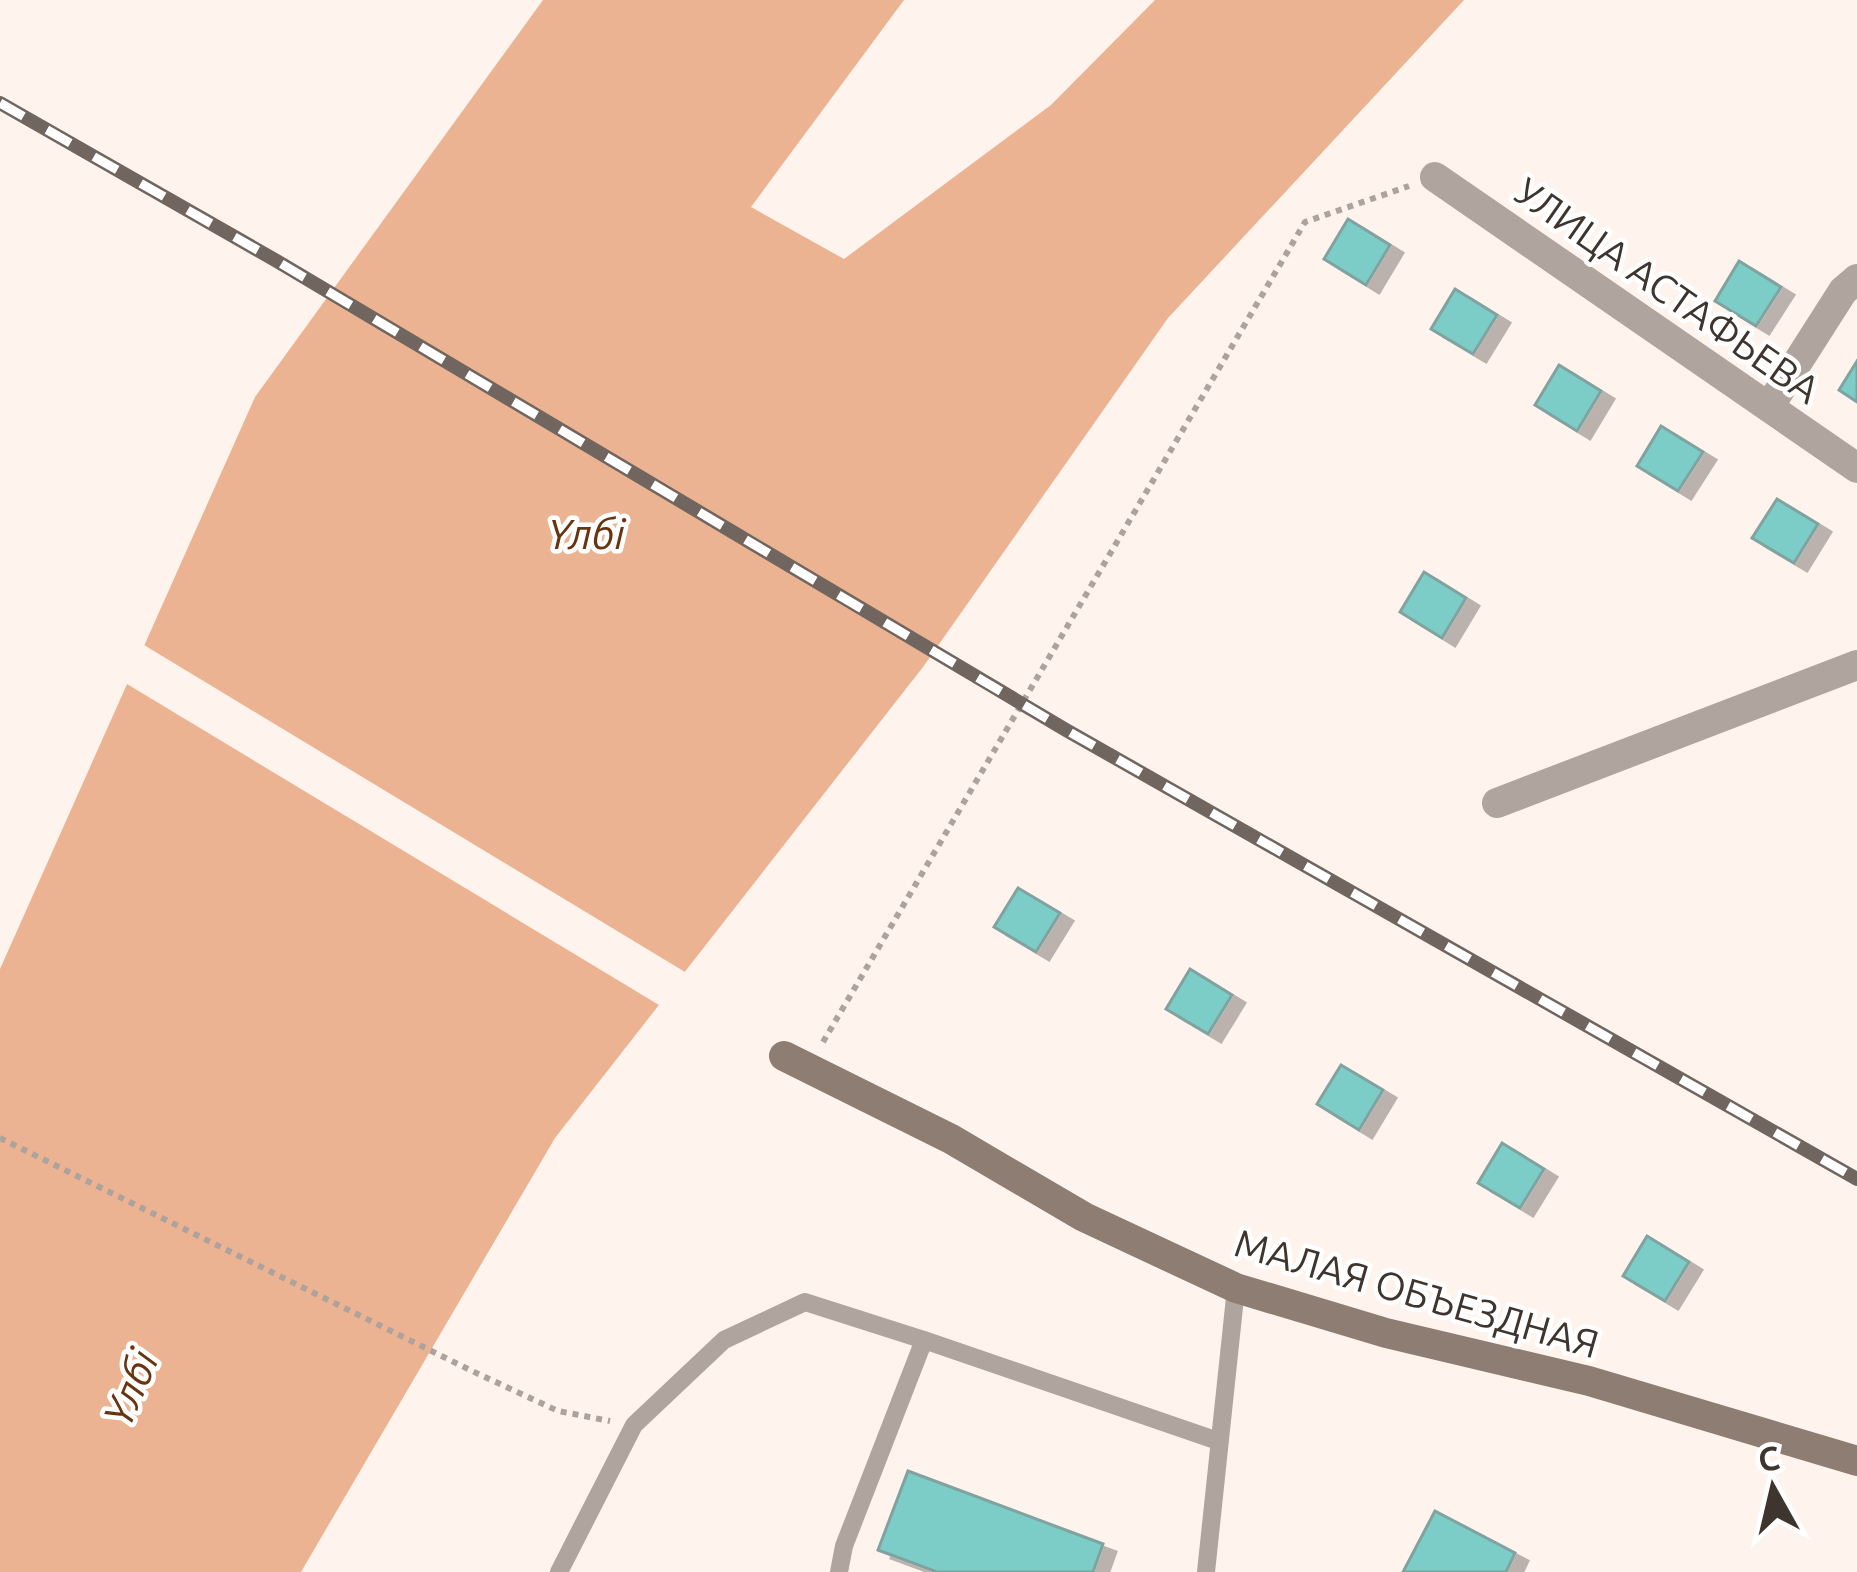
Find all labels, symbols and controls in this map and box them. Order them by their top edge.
street label: УЛИЦА АСТАФЬЕВА [1508,169,1828,411]
water label: Үлбі [547,510,627,557]
street label: МАЛАЯ ОБЪЕЗДНАЯ [1230,1220,1604,1366]
water label: Үлбі [93,1341,167,1433]
north arrow [1713,1428,1833,1548]
text: С [1756,1438,1782,1478]

